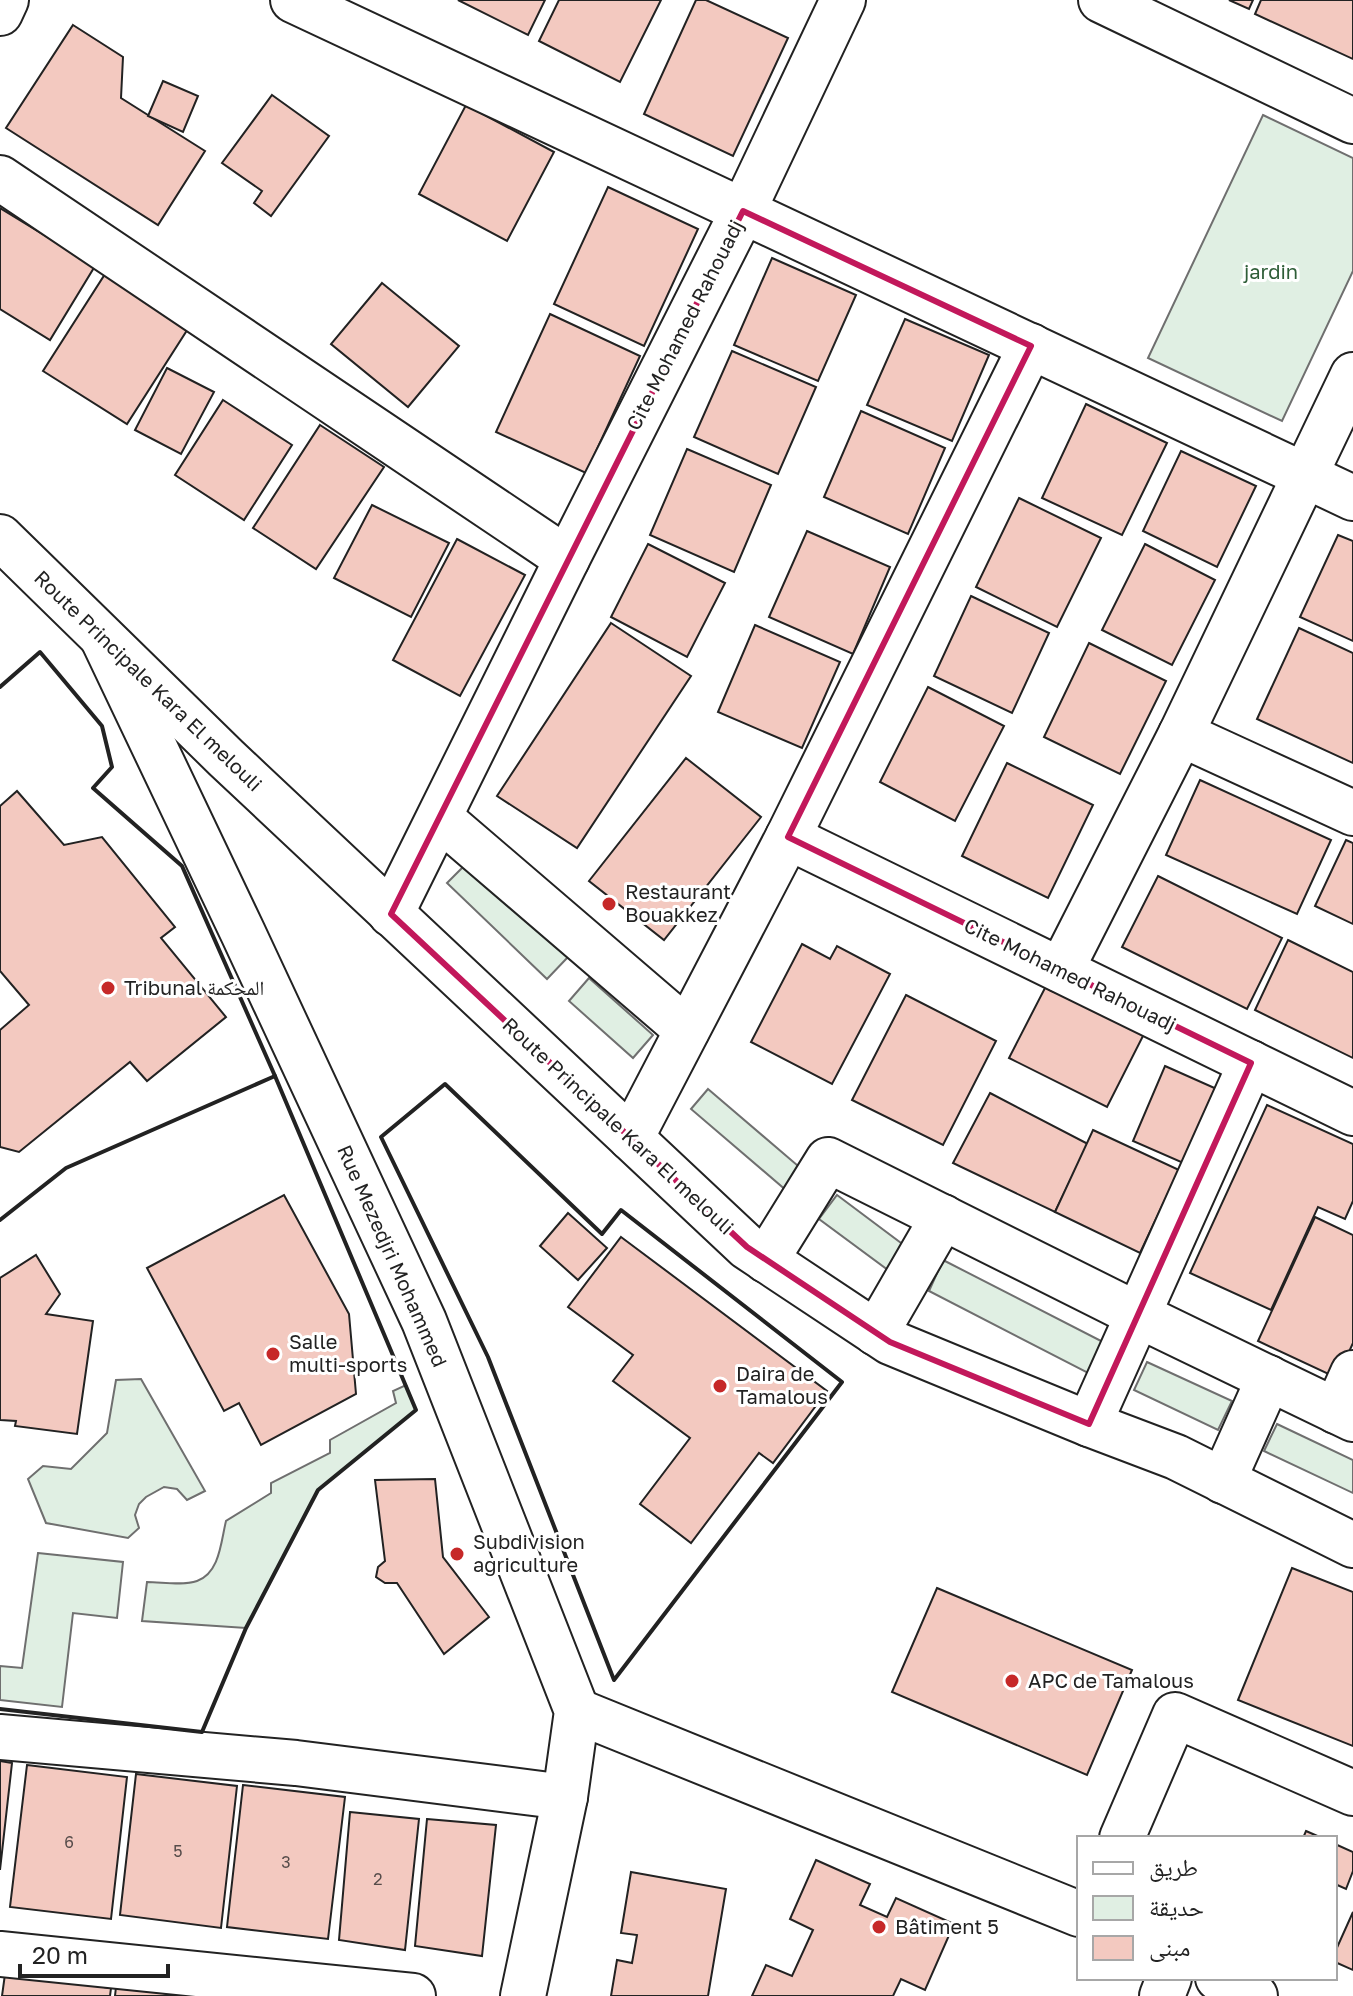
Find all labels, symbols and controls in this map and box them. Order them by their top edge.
street label: Cite Mohamed Rahouadj [621,215,748,434]
park label: jardin [1243,259,1298,283]
street label: Route Principale Kara El melouli [30,565,267,796]
place label: Restaurant Bouakkez [625,879,731,926]
marker: Restaurant Bouakkez [600,895,618,913]
street label: Cite Mohamed Rahouadj [960,912,1180,1036]
place label: Tribunal المحكمة [124,975,264,999]
marker: Tribunal المحكمة [99,979,117,997]
street label: Route Principale Kara El melouli [498,1012,739,1239]
street label: Rue Mezedjri Mohammed [333,1141,453,1370]
place label: Salle multi-sports [289,1329,407,1376]
marker: Salle multi-sports [264,1345,282,1363]
place label: Daira de Tamalous [736,1361,828,1408]
marker: Daira de Tamalous [711,1377,729,1395]
place label: Subdivision agriculture [473,1529,585,1576]
marker: Subdivision agriculture [448,1545,466,1563]
place label: APC de Tamalous [1028,1668,1194,1692]
marker: APC de Tamalous [1003,1672,1021,1690]
house number: 6 [64,1832,74,1852]
legend [1077,1836,1337,1980]
house number: 5 [173,1841,183,1861]
house number: 3 [281,1852,291,1872]
text: طريق [1149,1852,1198,1882]
house number: 2 [373,1869,383,1889]
text: حديقة [1149,1892,1204,1921]
place label: Bâtiment 5 [895,1914,999,1938]
marker: Bâtiment 5 [870,1918,888,1936]
scale bar [20,1928,168,1978]
text: مبنى [1149,1932,1190,1962]
text: 20 m [32,1940,88,1969]

